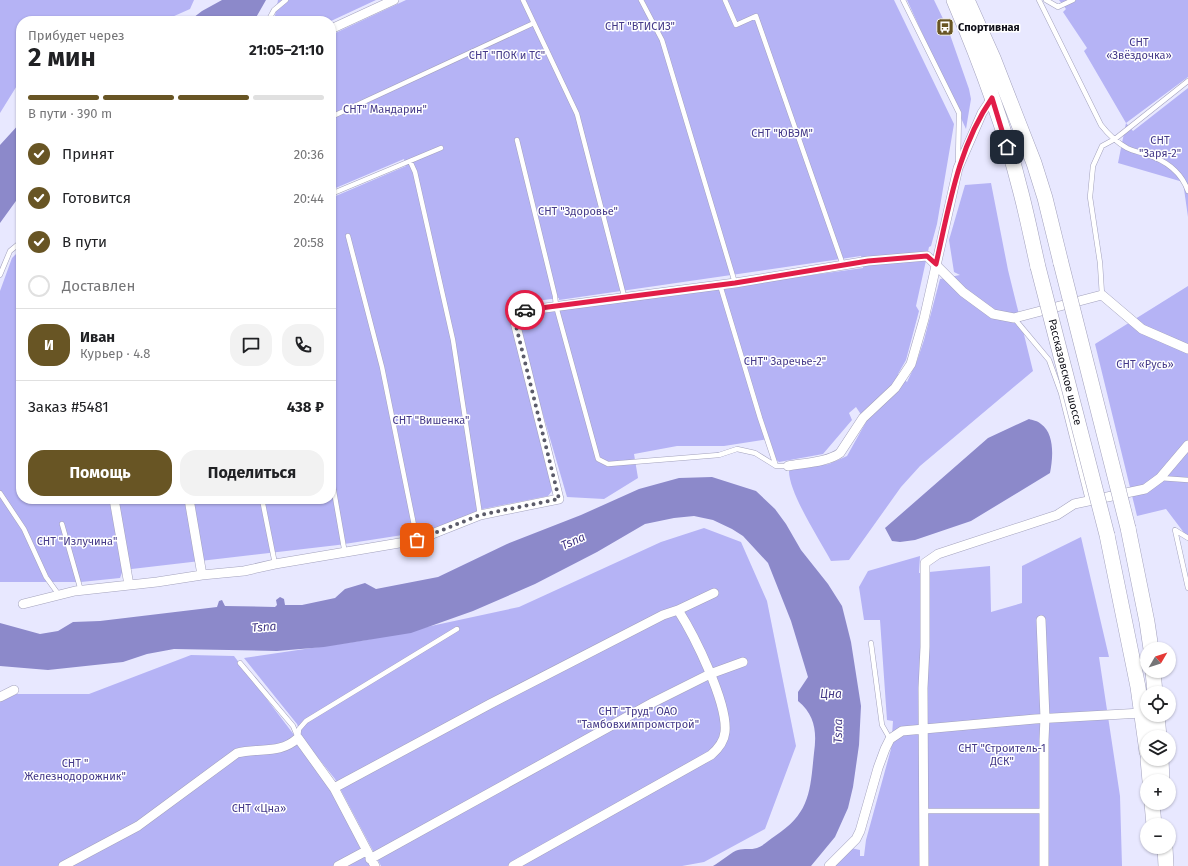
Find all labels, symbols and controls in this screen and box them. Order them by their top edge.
bus stop icon: Спортивная [935,17,955,37]
park label: СНТ "ВТИСИЗ" [605,20,675,33]
place label: Спортивная [958,21,1020,34]
text: Прибудет через [28,28,125,43]
park label: СНТ «Звёздочка» [1106,36,1172,62]
text: 21:05–21:10 [249,41,324,59]
text: 2 мин [28,42,96,73]
park label: СНТ "ПОК и ТС" [469,49,545,62]
park label: СНТ" Мандарин" [343,103,427,116]
text: В пути · 390 m [28,106,112,121]
park label: СНТ "ЮВЭМ" [751,127,813,140]
pin [990,130,1024,164]
park label: СНТ "Заря-2" [1139,134,1181,160]
icon: home [996,136,1018,158]
icon: check [28,143,50,165]
text: Принят [62,145,114,163]
text: 20:36 [294,147,324,162]
icon: check [28,187,50,209]
text: Готовится [62,189,131,207]
text: 20:44 [293,191,324,206]
park label: СНТ "Здоровье" [538,205,618,218]
icon: check [28,231,50,253]
text: В пути [62,233,107,251]
text: 20:58 [293,235,324,250]
text: Доставлен [62,277,135,295]
courier [505,290,545,330]
icon: car [514,299,536,321]
street label: Рассказовское шоссе [1045,318,1085,426]
button: chat [230,324,272,366]
button: phone [282,324,324,366]
text: Иван [80,328,115,346]
text: И [44,336,54,354]
text: Курьер · 4.8 [80,346,150,361]
park label: СНТ" Заречье-2" [744,355,826,368]
park label: СНТ «Русь» [1116,358,1174,371]
text: Заказ #5481 [28,398,109,416]
text: 438 ₽ [287,398,324,416]
park label: СНТ "Вишенка" [393,414,470,427]
button: Помощь [28,450,172,496]
button: Поделиться [180,450,324,496]
pin [400,523,434,557]
icon: bag [406,529,428,551]
water label: Tsna [559,529,587,552]
park label: СНТ "Излучина" [37,535,117,548]
water label: Tsna [251,619,277,635]
north arrow [1140,642,1176,678]
map controls [1140,642,1176,854]
button: locate [1140,686,1176,722]
water label: Цна [820,687,842,701]
park label: СНТ "Труд" ОАО "Тамбовхимпромстрой" [577,705,699,731]
water label: Tsna [831,718,845,744]
button: layers [1140,730,1176,766]
park label: СНТ "Строитель-1 ДСК" [958,742,1046,768]
park label: СНТ " Железнодорожник" [24,757,126,783]
button: + [1140,774,1176,810]
park label: СНТ «Цна» [232,802,286,815]
button: − [1140,818,1176,854]

